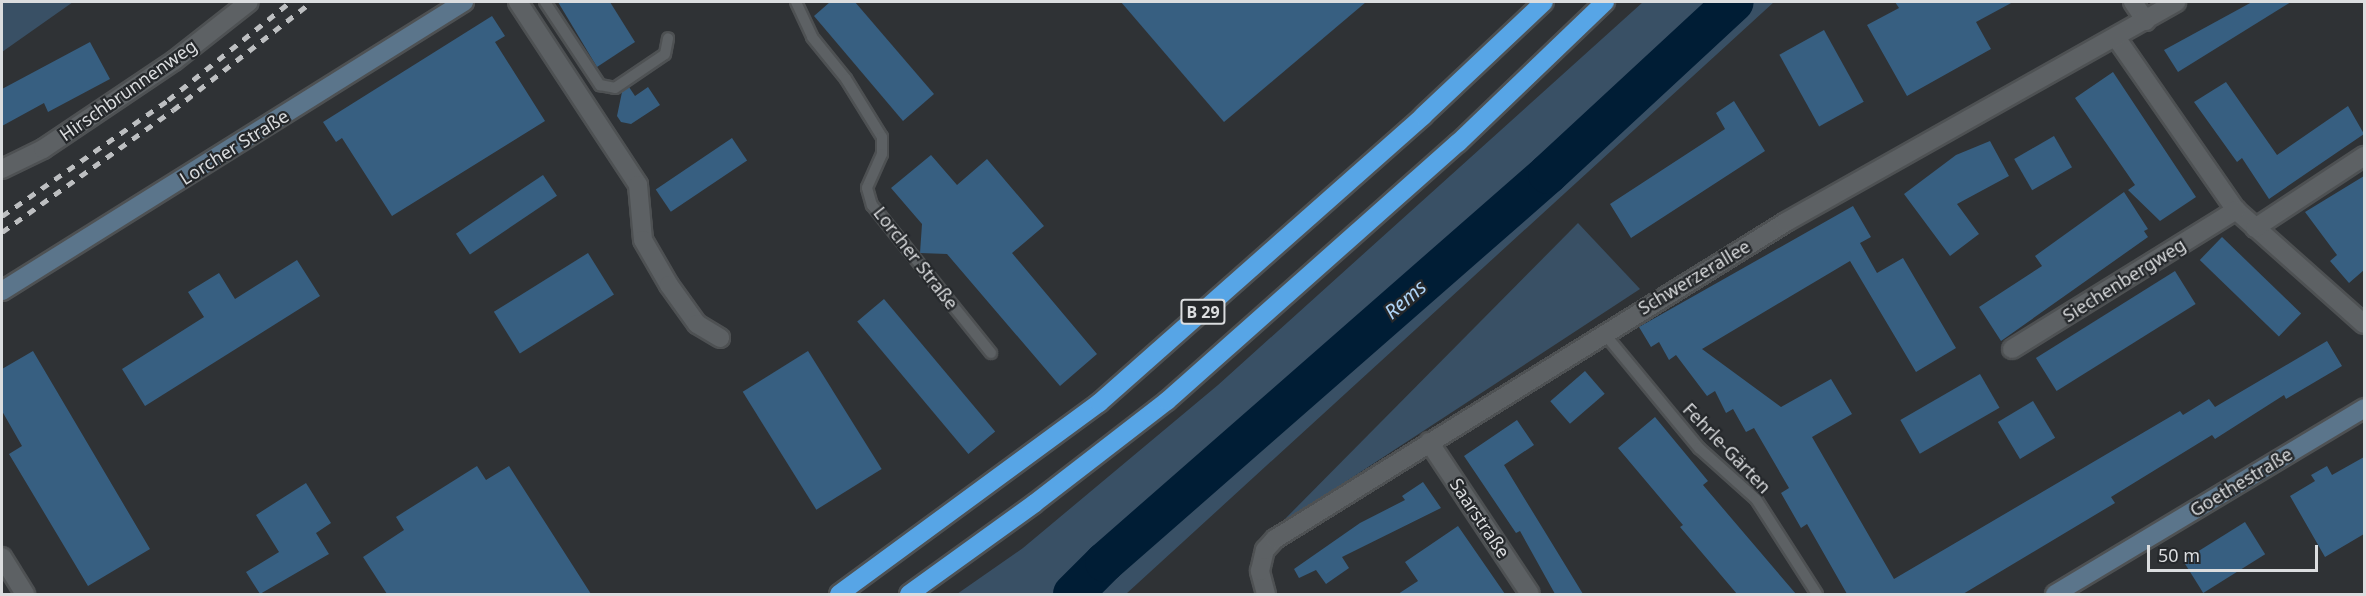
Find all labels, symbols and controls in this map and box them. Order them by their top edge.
street label: Hirschbrunnenweg [55,35,201,145]
street label: Lorcher Straße [175,105,293,189]
street label: Lorcher Straße [869,202,963,314]
street label: Siechenbergweg [2059,234,2189,326]
street label: Schwerzerallee [1634,235,1754,319]
water label: Rems [1379,274,1431,324]
road number: B 29 [1179,299,1227,325]
street label: Fehrle-Gärten [1679,398,1775,498]
street label: Goethestraße [2186,443,2296,521]
street label: Saarstraße [1446,474,1514,562]
scale bar [2150,533,2321,571]
text: 50 m [2158,543,2200,567]

